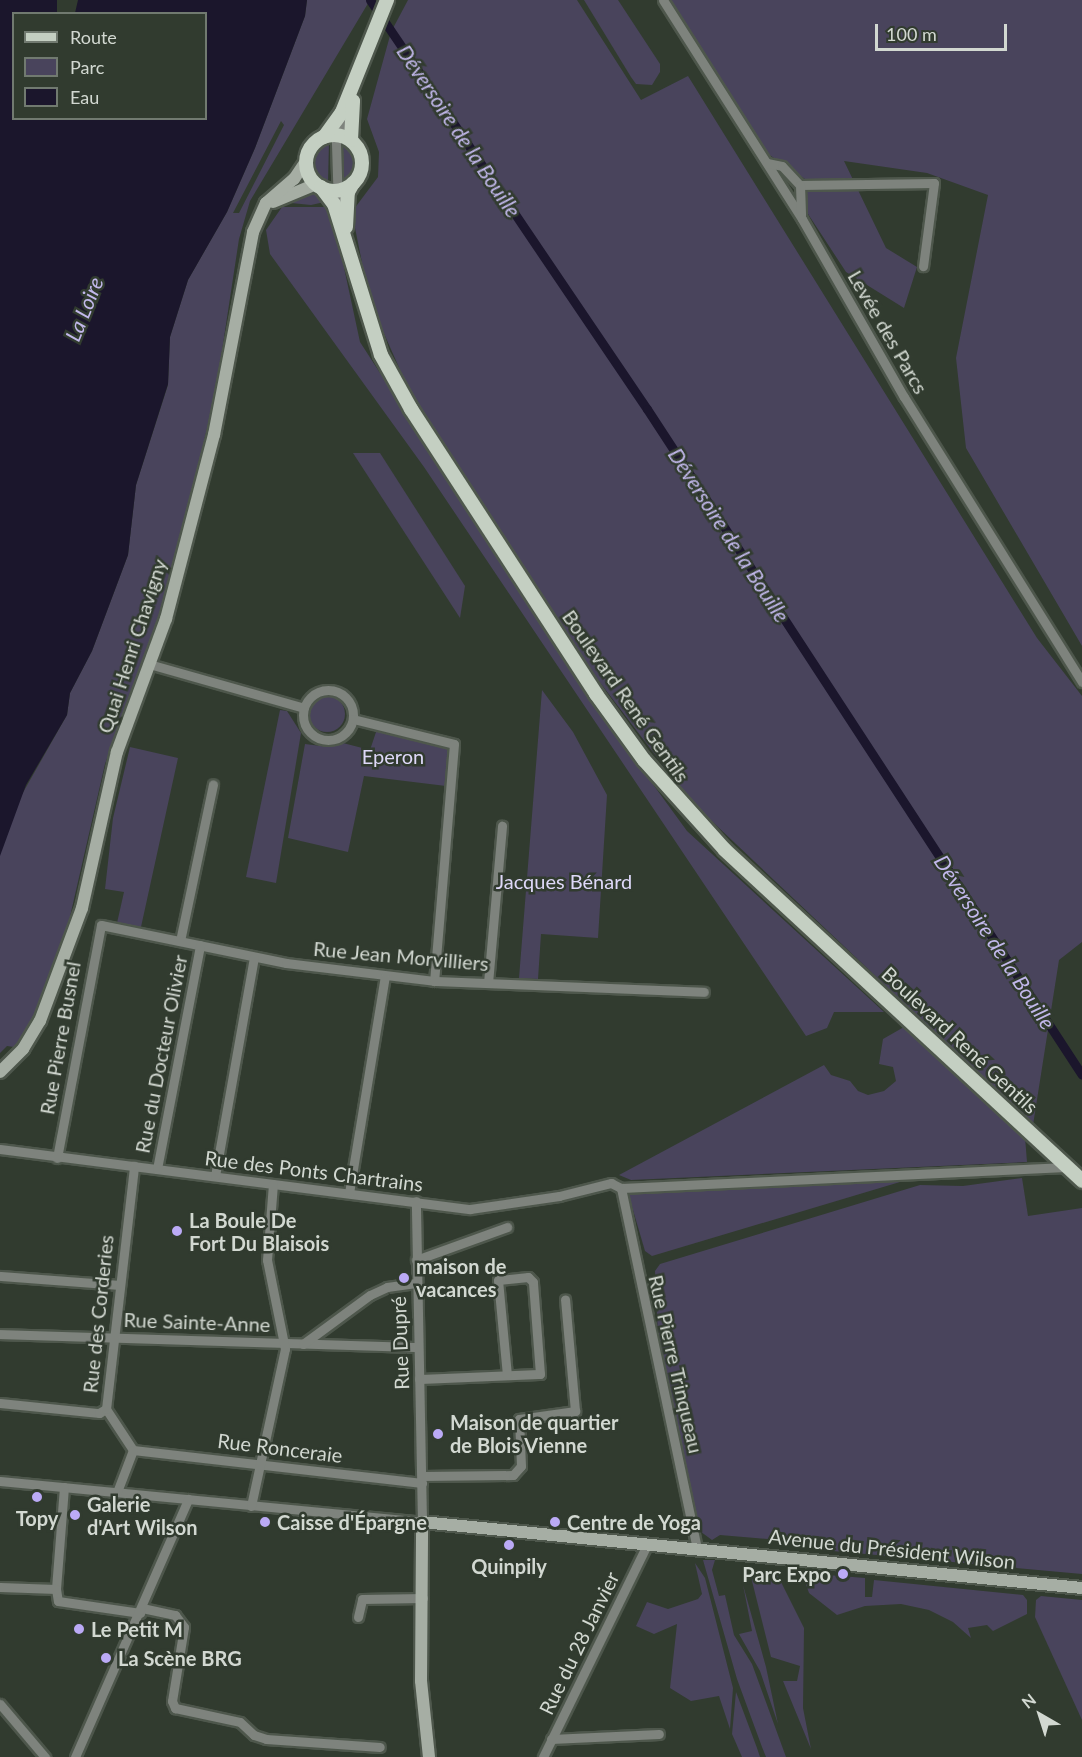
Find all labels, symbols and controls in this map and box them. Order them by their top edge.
legend [12,12,207,120]
scale bar [878,12,1010,50]
text: 100 m [886,23,937,45]
text: Route [70,26,117,48]
water label: Déversoire de la Bouille [392,40,526,222]
text: Parc [70,56,104,78]
text: Eau [70,86,99,108]
street label: Levée des Parcs [843,266,933,398]
water label: La Loire [60,273,108,345]
water label: Déversoire de la Bouille [663,443,795,627]
street label: Quai Henri Chavigny [93,556,171,736]
street label: Boulevard René Gentils [557,605,695,787]
park label: Eperon [362,744,424,768]
water label: Déversoire de la Bouille [929,850,1061,1034]
park label: Jacques Bénard [496,869,632,893]
street label: Rue Jean Morvilliers [312,936,490,976]
street label: Rue du Docteur Olivier [130,953,192,1155]
street label: Rue Pierre Busnel [35,960,85,1116]
street label: Boulevard René Gentils [877,961,1043,1119]
street label: Rue des Ponts Chartrains [203,1146,425,1196]
place label: La Boule De Fort Du Blaisois [189,1208,329,1255]
marker: La Boule De Fort Du Blaisois [170,1224,184,1238]
street label: Rue des Corderies [78,1234,118,1394]
place label: maison de vacances [416,1254,506,1301]
marker: maison de vacances [397,1271,411,1285]
street label: Rue Pierre Trinqueau [644,1272,708,1456]
street label: Rue Dupré [386,1296,414,1390]
street label: Rue Sainte-Anne [123,1307,271,1337]
place label: Maison de quartier de Blois Vienne [450,1410,618,1457]
marker: Maison de quartier de Blois Vienne [431,1427,445,1441]
street label: Rue Ronceraie [216,1428,344,1468]
marker: Topy [30,1490,44,1504]
place label: Galerie d'Art Wilson [87,1492,198,1539]
place label: Topy [16,1506,58,1530]
marker: Galerie d'Art Wilson [68,1508,82,1522]
place label: Caisse d'Épargne [277,1510,427,1534]
place label: Centre de Yoga [567,1510,702,1534]
marker: Caisse d'Épargne [258,1515,272,1529]
marker: Centre de Yoga [548,1515,562,1529]
street label: Avenue du Président Wilson [767,1524,1017,1574]
marker: Quinpily [502,1538,516,1552]
place label: Quinpily [471,1554,547,1578]
place label: Parc Expo [742,1562,831,1586]
street label: Rue du 28 Janvier [534,1567,624,1719]
marker: Parc Expo [836,1567,850,1581]
place label: Le Petit M [91,1617,183,1641]
marker: Le Petit M [72,1622,86,1636]
place label: La Scène BRG [118,1646,242,1670]
marker: La Scène BRG [99,1651,113,1665]
north arrow [1010,1685,1070,1745]
text: N [1018,1689,1039,1712]

